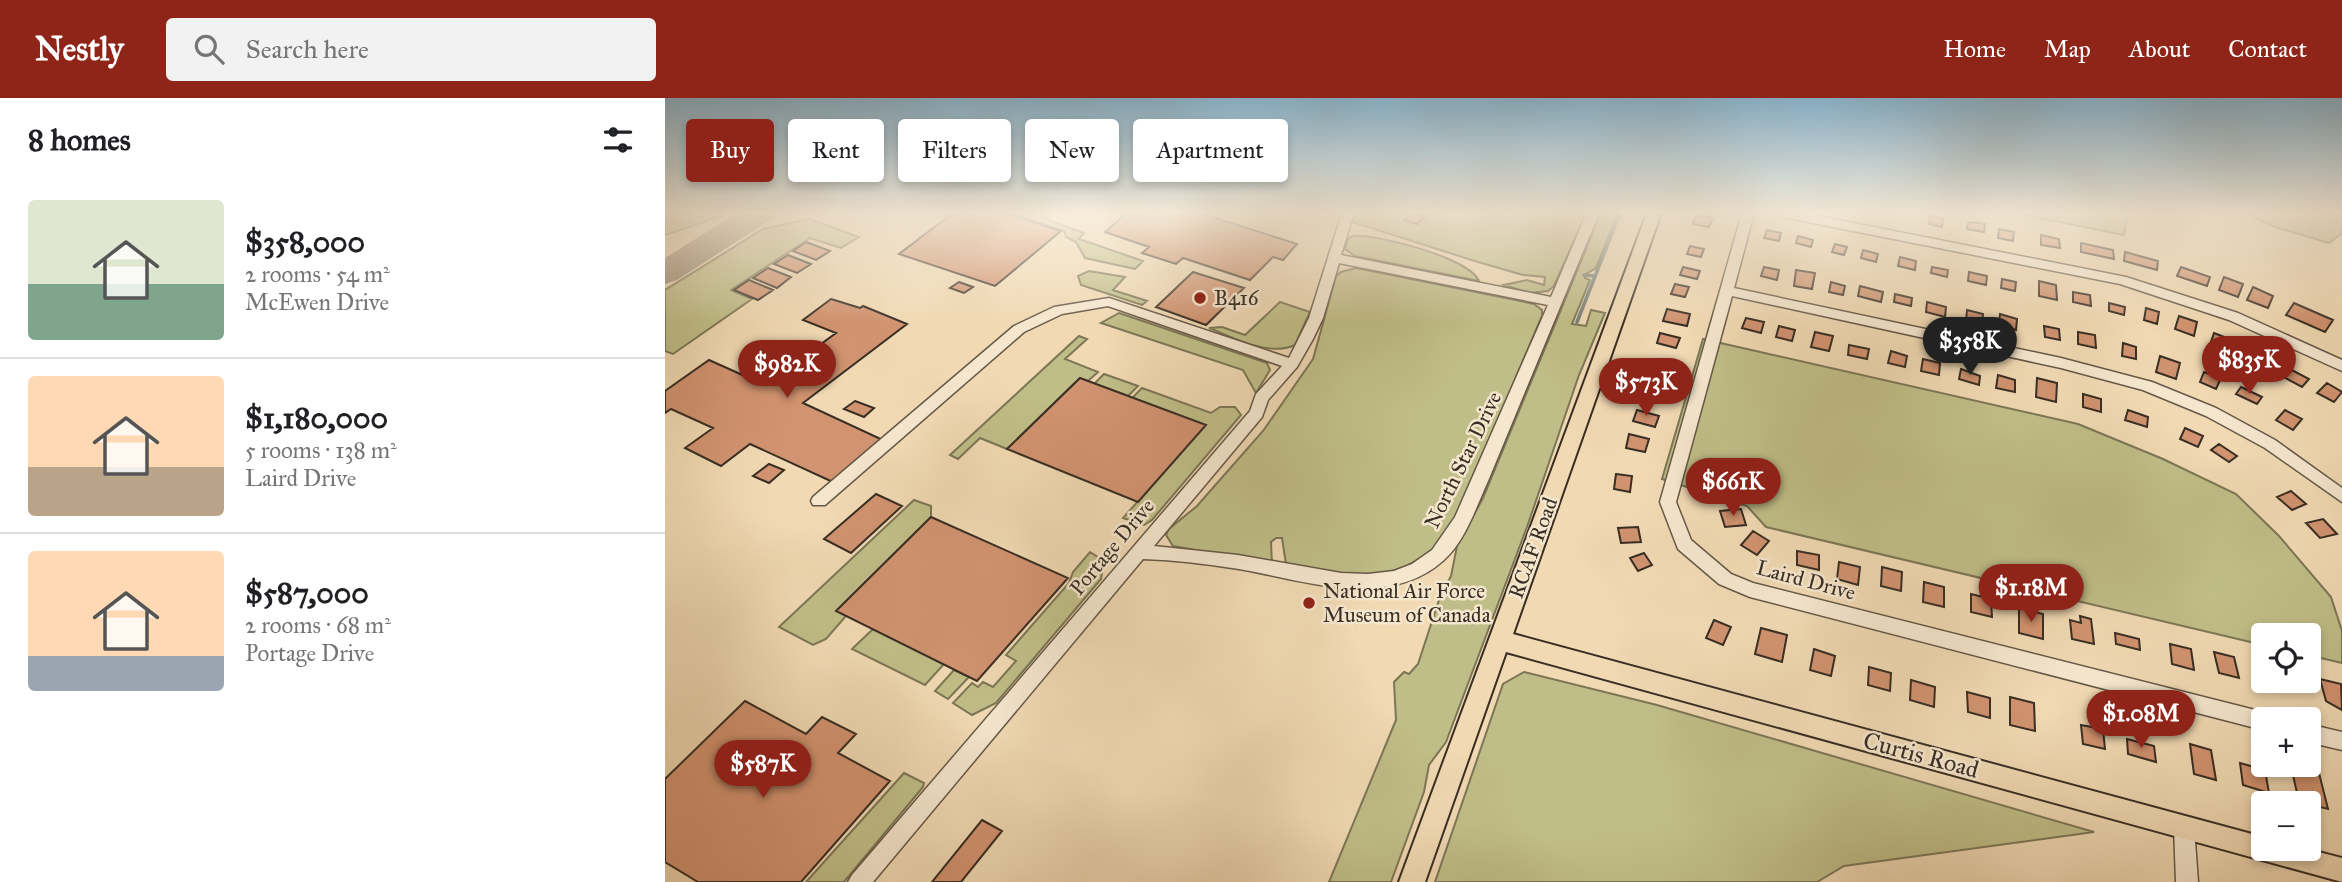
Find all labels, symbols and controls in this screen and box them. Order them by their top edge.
search box [166,18,656,81]
text: Nestly [35,29,124,69]
icon: search [190,30,228,68]
text: Search here [246,33,369,65]
text: Home [1943,34,2006,64]
text: Map [2044,34,2091,64]
text: About [2129,34,2190,64]
text: Contact [2228,34,2307,64]
chip: Buy [686,119,774,182]
chip: Rent [788,119,884,182]
chip: Filters [898,119,1011,182]
chip: New [1025,119,1119,182]
chip: Apartment [1133,119,1288,182]
icon: filters [599,121,637,159]
text: 8 homes [28,122,131,158]
text: $358,000 [245,224,365,260]
icon: home [84,228,168,312]
text: 2 rooms · 54 m² [245,260,390,288]
place label: B416 [1214,285,1260,311]
text: McEwen Drive [245,288,389,316]
marker: B416 [1192,290,1208,306]
pin: $358K [1921,317,2019,377]
text: $358K [1939,326,2001,354]
pin: $835K [2200,336,2298,396]
pin: $982K [738,341,836,400]
text: $835K [2218,345,2280,373]
text: $982K [754,349,820,377]
pin: $573K [1597,358,1695,418]
text: $573K [1615,367,1677,395]
street label: North Star Drive [1419,387,1507,533]
text: $1,180,000 [245,400,388,436]
icon: home [84,404,168,488]
text: 5 rooms · 138 m² [245,436,397,464]
pin: $661K [1684,458,1782,518]
text: Laird Drive [245,464,356,492]
text: $661K [1702,467,1764,495]
street label: Portage Drive [1064,493,1160,601]
street label: RCAF Road [1503,493,1563,602]
street label: Laird Drive [1754,554,1859,606]
pin: $1.18M [1974,564,2088,624]
text: $1.18M [1995,573,2067,601]
text: $587,000 [245,575,369,611]
place label: National Air Force Museum of Canada [1323,578,1491,628]
icon: home [84,579,168,663]
marker: National Air Force Museum of Canada [1301,595,1317,611]
text: 2 rooms · 68 m² [245,611,391,639]
map controls [2251,623,2321,861]
button: locate [2251,623,2321,693]
text: Portage Drive [245,639,374,667]
pin: $1.08M [2084,690,2198,750]
text: $1.08M [2103,699,2180,727]
button: + [2251,707,2321,777]
street label: Curtis Road [1860,725,1982,785]
pin: $587K [714,740,812,800]
text: $587K [730,749,796,777]
button: − [2251,791,2321,861]

